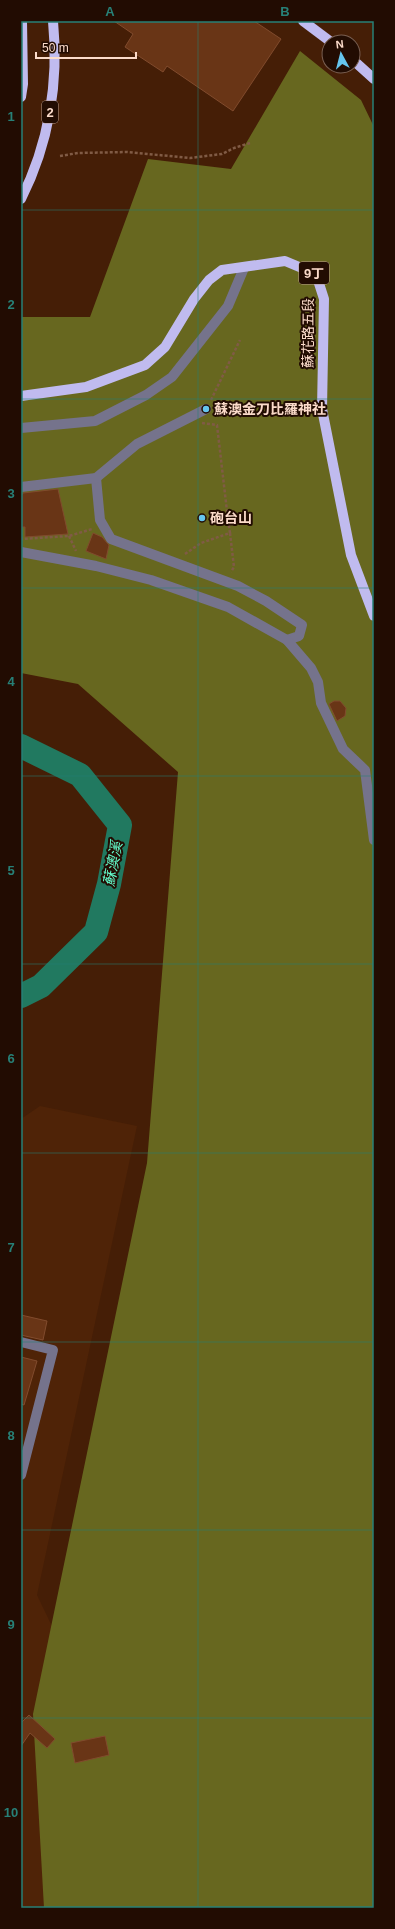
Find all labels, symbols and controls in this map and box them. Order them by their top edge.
text: A [105,4,115,19]
text: B [280,4,290,19]
scale bar [36,34,136,60]
north arrow [321,34,361,74]
text: N [335,38,345,51]
text: 50 m [42,41,69,55]
road number: 2 [42,101,58,123]
text: 1 [7,109,15,124]
road number: 9丁 [299,262,329,284]
text: 2 [7,297,15,312]
street label: 蘇花路五段 [300,298,316,368]
place label: 蘇澳金刀比羅神社 [214,401,326,417]
marker: 蘇澳金刀比羅神社 [201,404,211,414]
text: 3 [7,486,15,501]
place label: 砲台山 [210,510,252,526]
marker: 砲台山 [197,513,207,523]
text: 4 [7,674,15,689]
water label: 蘇澳溪 [100,838,126,888]
text: 5 [7,863,15,878]
text: 6 [7,1051,15,1066]
text: 7 [7,1240,15,1255]
text: 8 [7,1428,15,1443]
text: 9 [7,1617,15,1632]
text: 10 [4,1805,18,1820]

